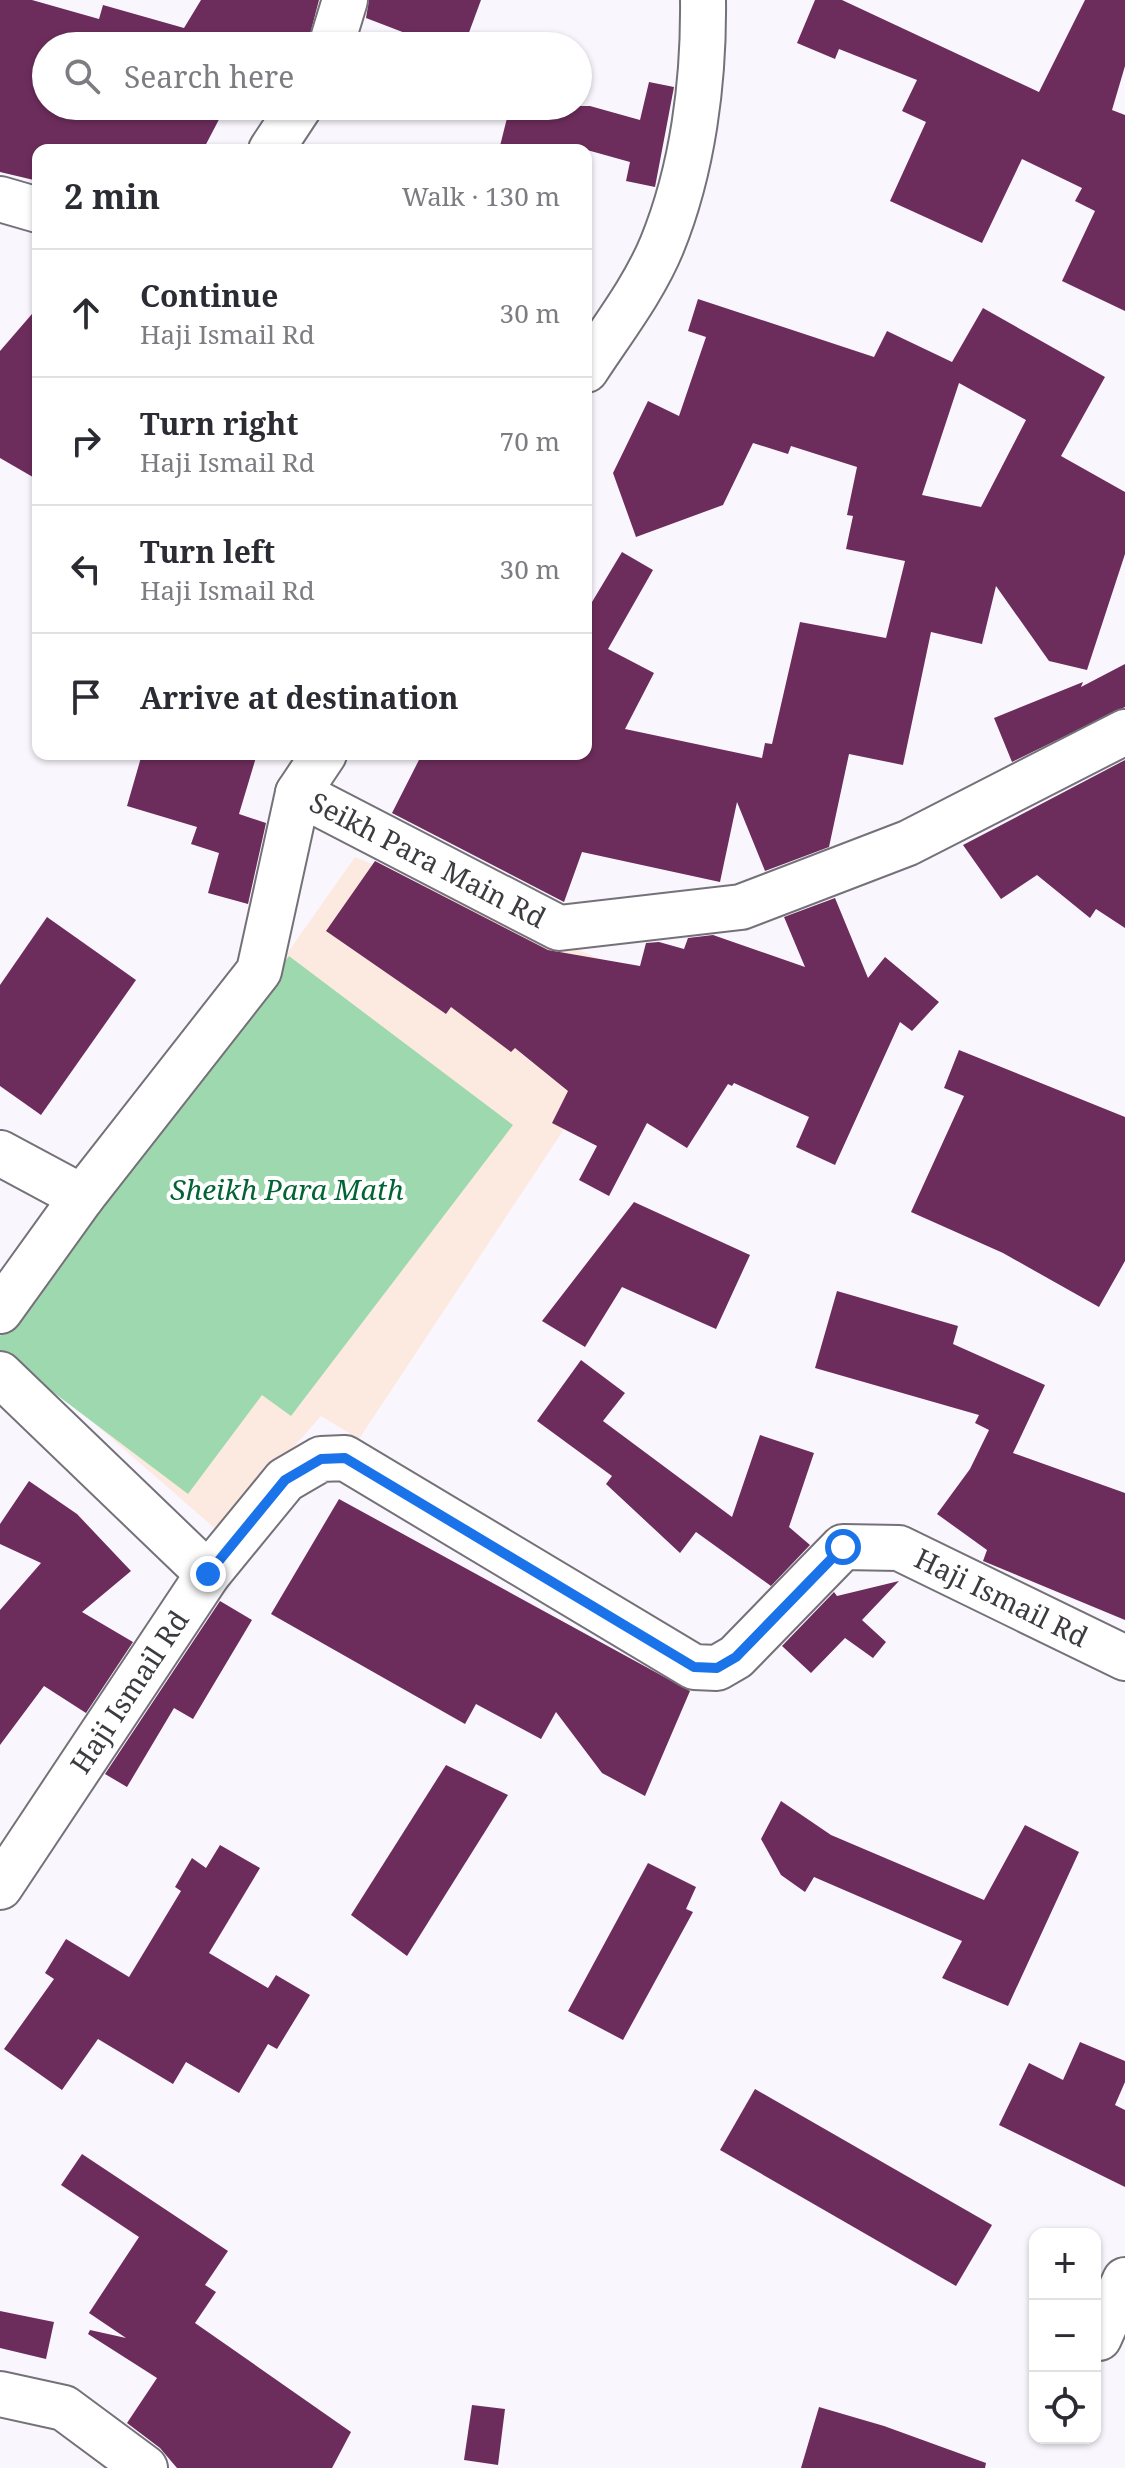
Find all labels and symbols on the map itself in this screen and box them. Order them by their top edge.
street label: Seikh Para Main Rd [304,782,553,936]
park label: Sheikh Para Math [170,1170,404,1208]
route start [825,1529,861,1565]
street label: Haji Ismail Rd [909,1539,1095,1655]
route end [190,1556,226,1592]
street label: Haji Ismail Rd [61,1603,197,1780]

